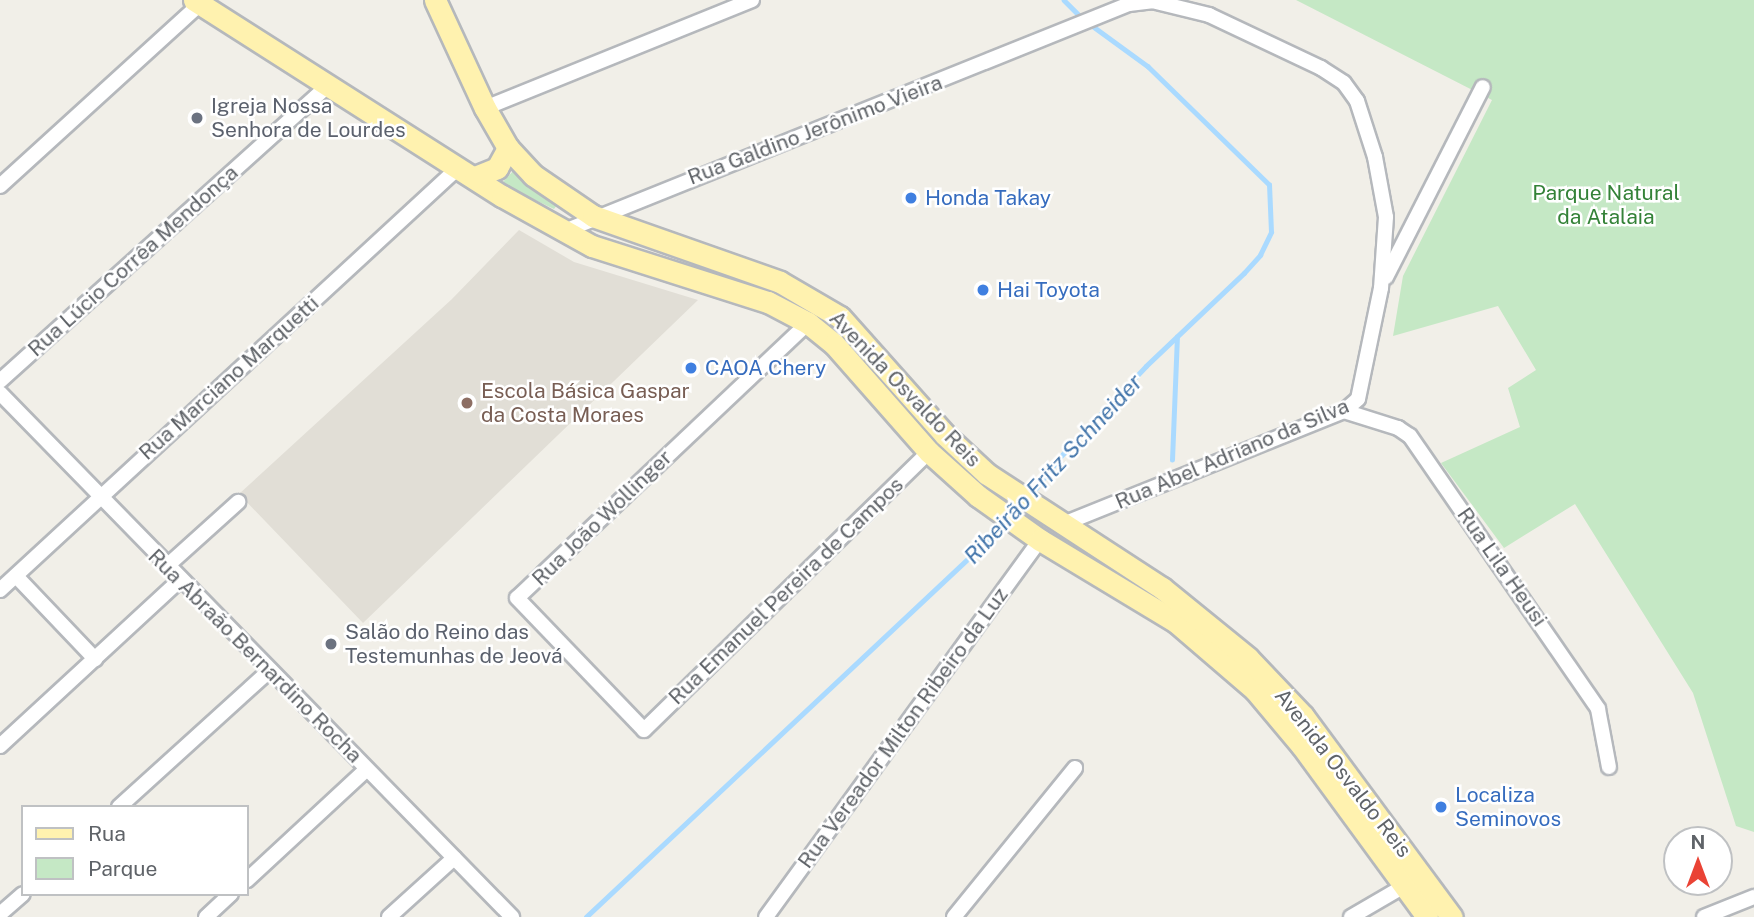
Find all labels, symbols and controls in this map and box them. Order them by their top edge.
street label: Rua Galdino Jerônimo Vieira [684,70,946,190]
place label: Igreja Nossa Senhora de Lourdes [211,93,406,143]
marker: Igreja Nossa Senhora de Lourdes [189,110,205,126]
street label: Rua Lúcio Corrêa Mendonça [23,160,243,362]
park label: Parque Natural da Atalaia [1532,180,1680,230]
place label: Honda Takay [925,185,1051,211]
marker: Honda Takay [903,190,919,206]
place label: Hai Toyota [997,277,1100,303]
marker: Hai Toyota [975,282,991,298]
street label: Rua Marciano Marquetti [134,291,324,465]
street label: Avenida Osvaldo Reis [824,306,986,472]
place label: CAOA Chery [705,355,826,381]
marker: CAOA Chery [683,360,699,376]
water label: Ribeirão Fritz Schneider [958,369,1148,569]
place label: Escola Básica Gaspar da Costa Moraes [481,378,690,428]
street label: Rua Abel Adriano da Silva [1111,393,1353,515]
marker: Escola Básica Gaspar da Costa Moraes [459,395,475,411]
street label: Rua João Wollinger [527,445,677,591]
street label: Rua Emanuel Pereira de Campos [663,472,909,710]
street label: Rua Lila Heusi [1452,503,1552,631]
street label: Rua Abraão Bernardino Rocha [143,544,367,768]
street label: Rua Vereador Milton Ribeiro da Luz [792,582,1014,874]
place label: Salão do Reino das Testemunhas de Jeová [345,619,563,669]
marker: Salão do Reino das Testemunhas de Jeová [323,636,339,652]
street label: Avenida Osvaldo Reis [1269,684,1417,862]
place label: Localiza Seminovos [1455,782,1561,832]
marker: Localiza Seminovos [1433,799,1449,815]
legend [21,805,248,896]
text: Rua [88,821,126,846]
north arrow [1663,826,1733,896]
text: N [1691,831,1705,853]
text: Parque [88,856,157,881]

